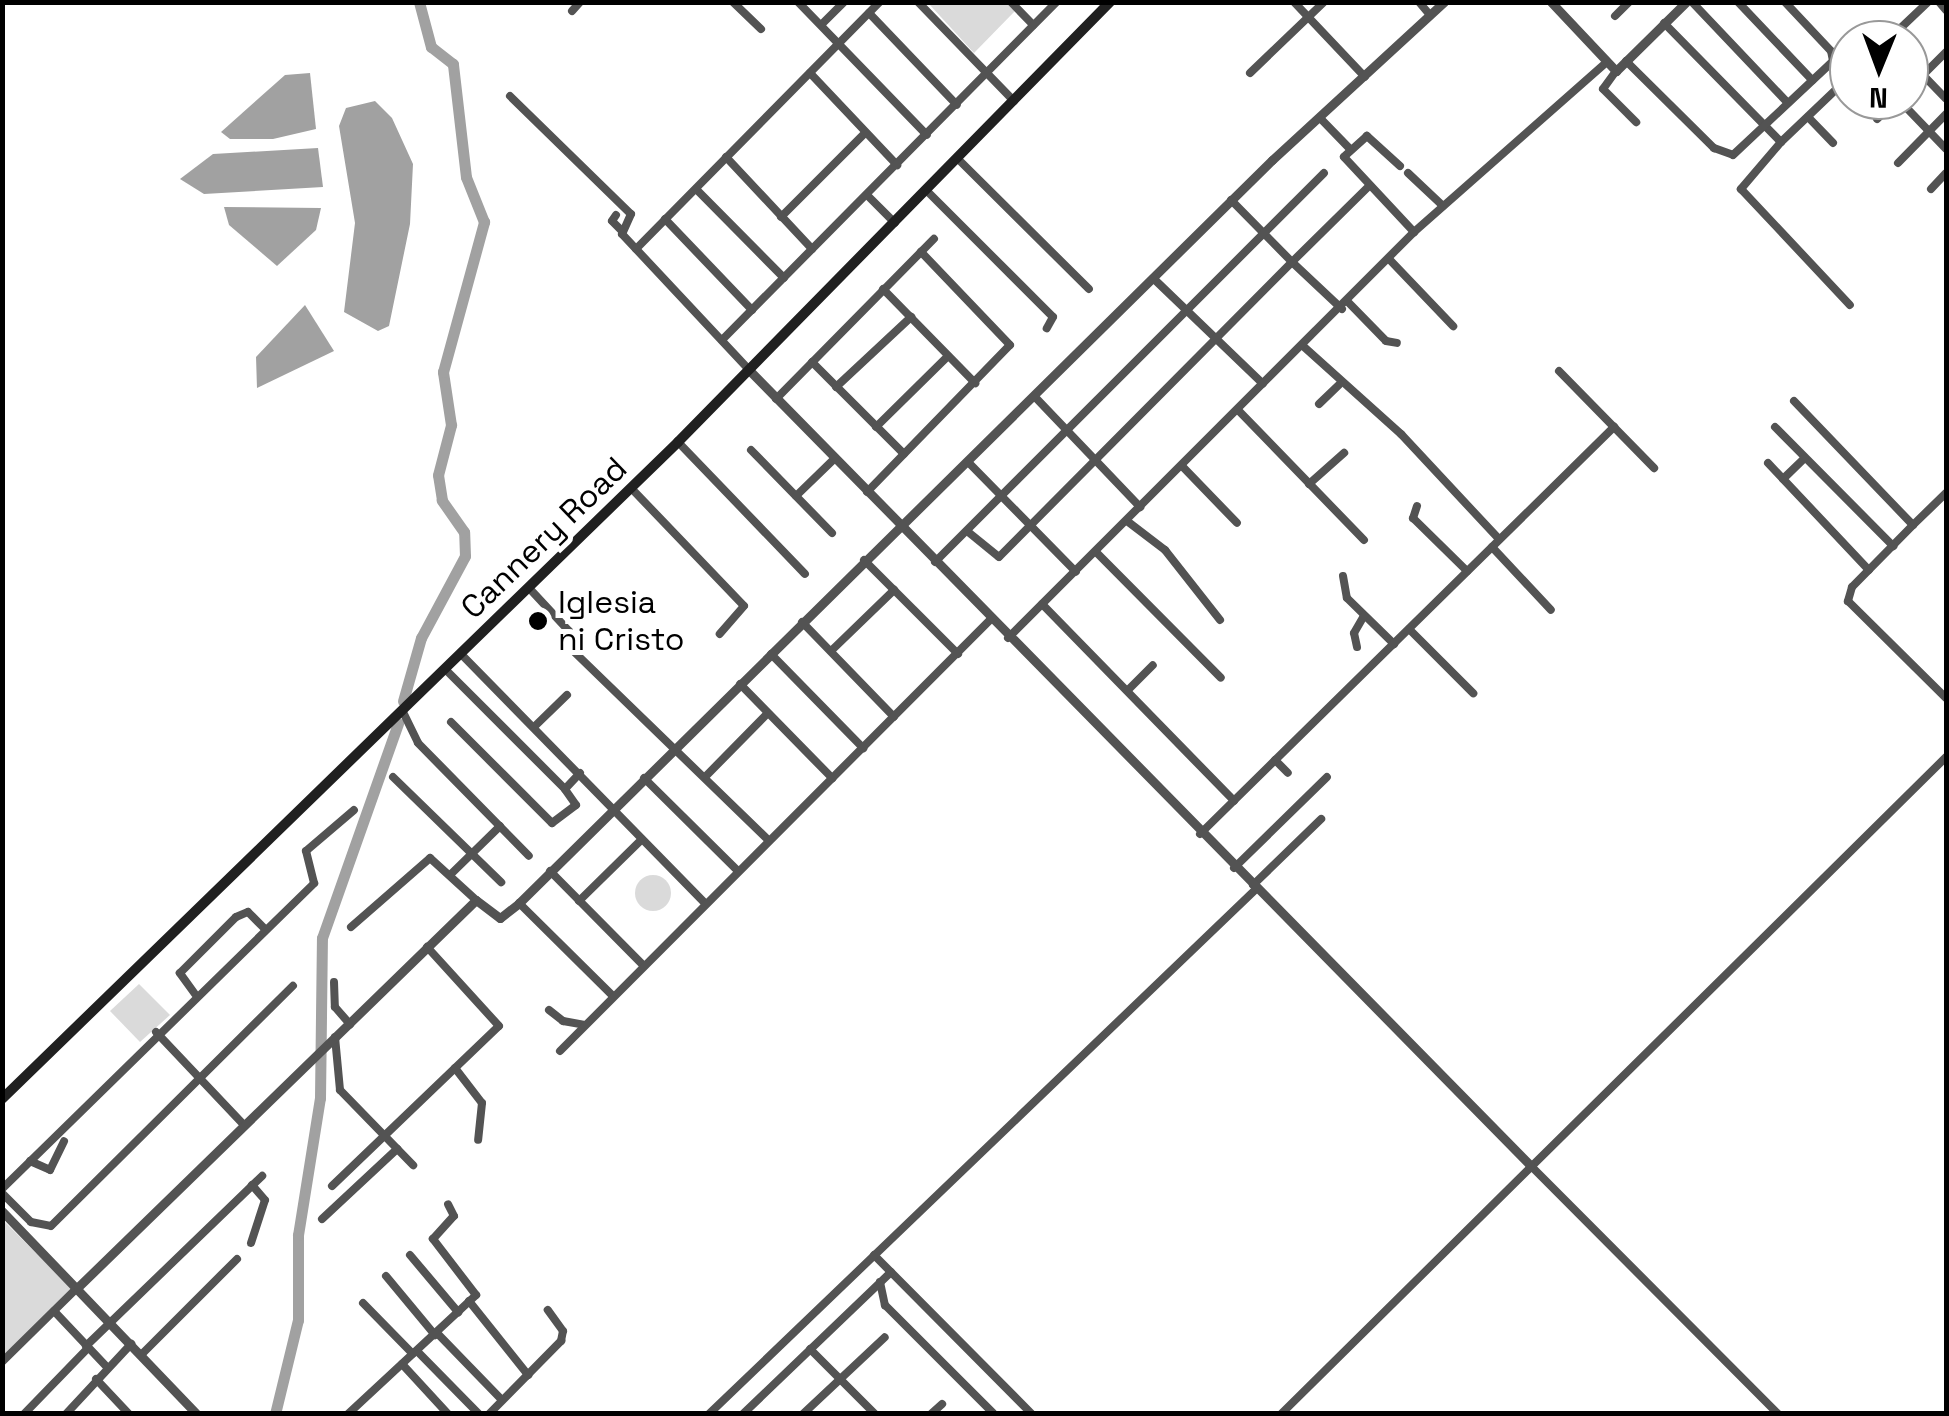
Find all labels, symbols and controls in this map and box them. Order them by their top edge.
north arrow [1829,20,1929,120]
text: N [1869,80,1888,116]
street label: Cannery Road [453,449,635,627]
place label: Iglesia ni Cristo [558,584,685,659]
marker: Iglesia ni Cristo [527,610,549,632]

